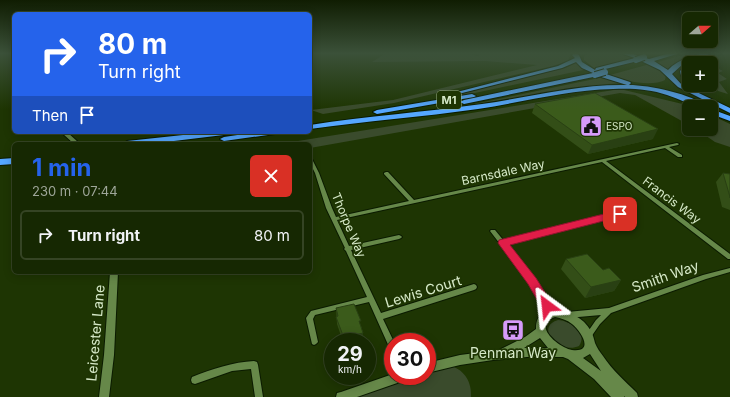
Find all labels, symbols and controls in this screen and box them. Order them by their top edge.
north arrow [682,12,718,48]
map controls [682,12,718,136]
text: 80 m [98,27,167,61]
icon: right [32,28,84,80]
button: + [682,56,718,92]
text: Turn right [98,61,181,82]
road number: M1 [437,91,461,109]
button: − [682,100,718,136]
icon: arrive [76,104,98,126]
text: Then [32,106,68,125]
public building icon: ESPO [578,113,604,139]
place label: ESPO [606,120,633,132]
text: 1 min [32,153,91,182]
button: close [250,155,292,197]
street label: Barnsdale Way [460,156,546,188]
street label: Francis Way [640,173,704,227]
text: 230 m · 07:44 [32,183,118,199]
street label: Thorpe Way [329,190,369,260]
pin [603,197,637,231]
icon: arrive [609,203,631,225]
icon: right [34,224,56,246]
text: Turn right [68,226,140,245]
text: 80 m [254,226,290,245]
street label: Smith Way [629,257,701,295]
street label: Lewis Court [383,271,464,311]
street label: Leicester Lane [82,284,108,382]
position arrow [526,285,568,327]
bus stop icon: Penman Way [500,317,526,343]
speed limit sign: 30 [384,333,436,385]
text: 29 [337,342,363,366]
place label: Penman Way [470,344,556,361]
text: km/h [338,363,362,375]

